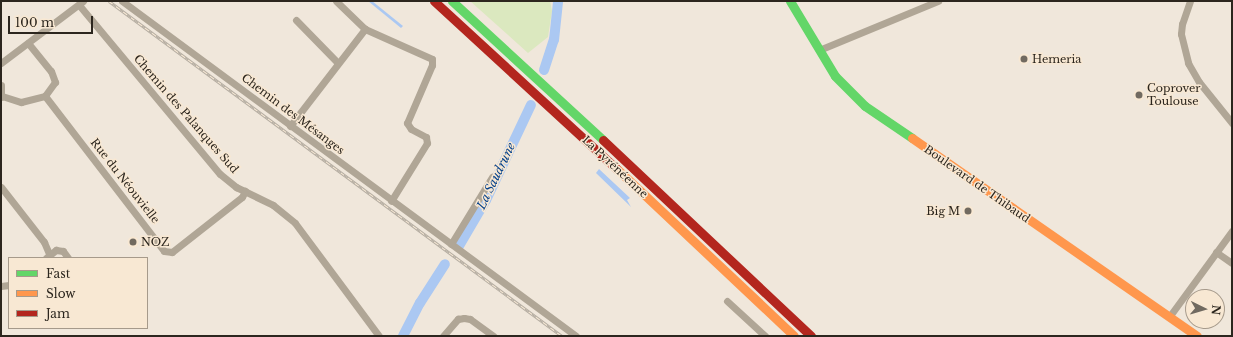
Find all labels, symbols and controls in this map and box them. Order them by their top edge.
scale bar [10,8,95,34]
text: 100 m [15,15,54,30]
street label: Chemin des Palanques Sud [131,52,241,176]
place label: Hemeria [1032,52,1081,66]
marker: Hemeria [1019,54,1029,64]
street label: Chemin des Mésanges [239,71,347,157]
place label: Coprover Toulouse [1147,82,1201,108]
marker: Coprover Toulouse [1134,90,1144,100]
street label: La Pyrénéenne [579,133,651,201]
street label: Rue du Néouvielle [88,136,162,226]
water label: La Saudrune [474,140,518,212]
street label: Boulevard de Thibaud [921,142,1033,226]
place label: Big M [926,204,960,218]
marker: Big M [963,206,973,216]
place label: NOZ [141,235,170,249]
marker: NOZ [128,237,138,247]
legend [8,257,148,329]
text: Fast [46,266,70,281]
text: Slow [46,286,75,301]
north arrow [1185,289,1225,329]
text: N [1209,304,1223,316]
text: Jam [46,306,70,321]

